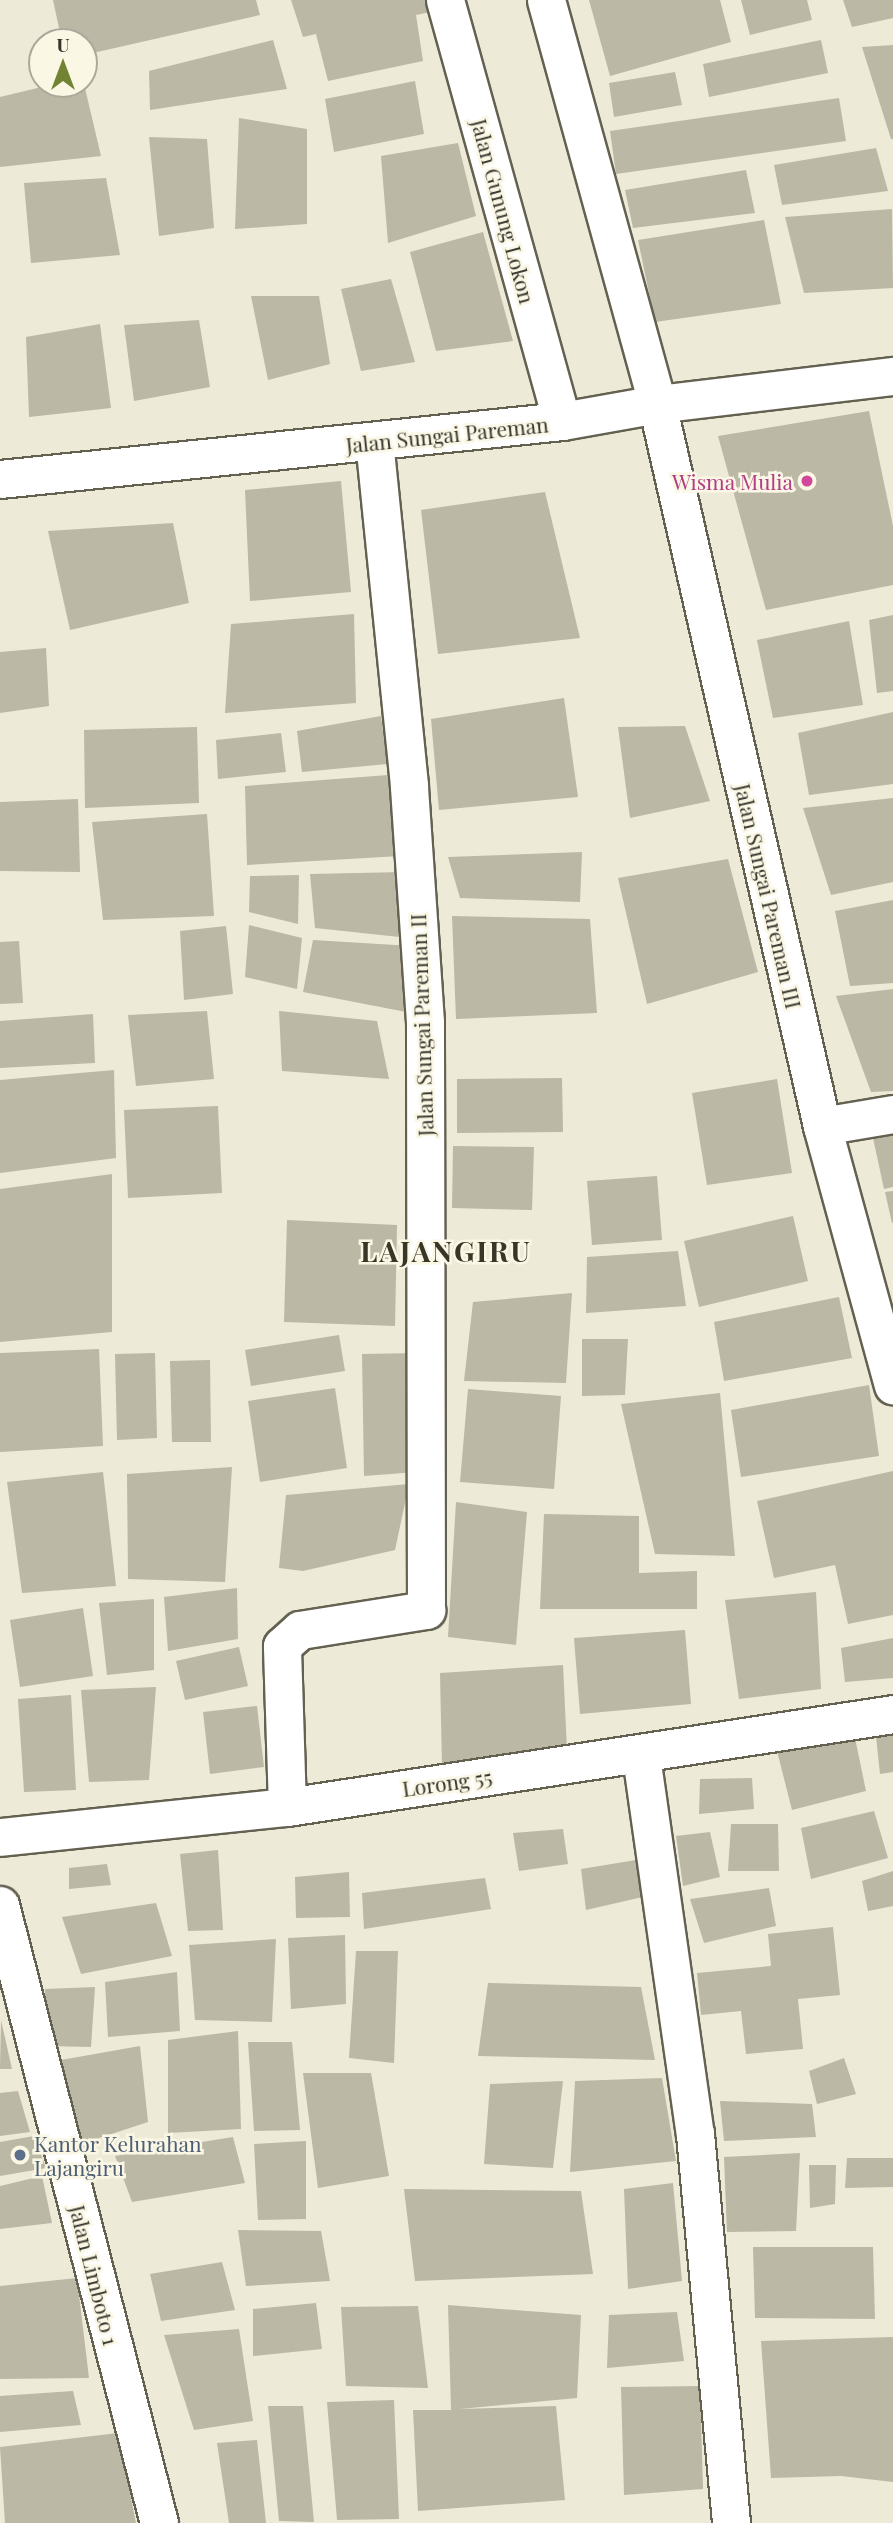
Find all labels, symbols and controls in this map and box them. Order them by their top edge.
north arrow [28,28,98,98]
text: U [56,31,70,57]
street label: Jalan Gunung Lokon [467,116,541,306]
street label: Jalan Sungai Pareman [345,411,549,457]
place label: Wisma Mulia [672,468,793,494]
marker: Wisma Mulia [799,473,815,489]
street label: Jalan Sungai Pareman III [731,781,807,1011]
street label: Jalan Sungai Pareman II [405,913,437,1137]
district label: LAJANGIRU [361,1234,531,1268]
street label: Lorong 55 [401,1763,493,1801]
place label: Kantor Kelurahan Lajangiru [34,2130,202,2180]
marker: Kantor Kelurahan Lajangiru [12,2147,28,2163]
street label: Jalan Limboto 1 [65,2202,125,2348]

